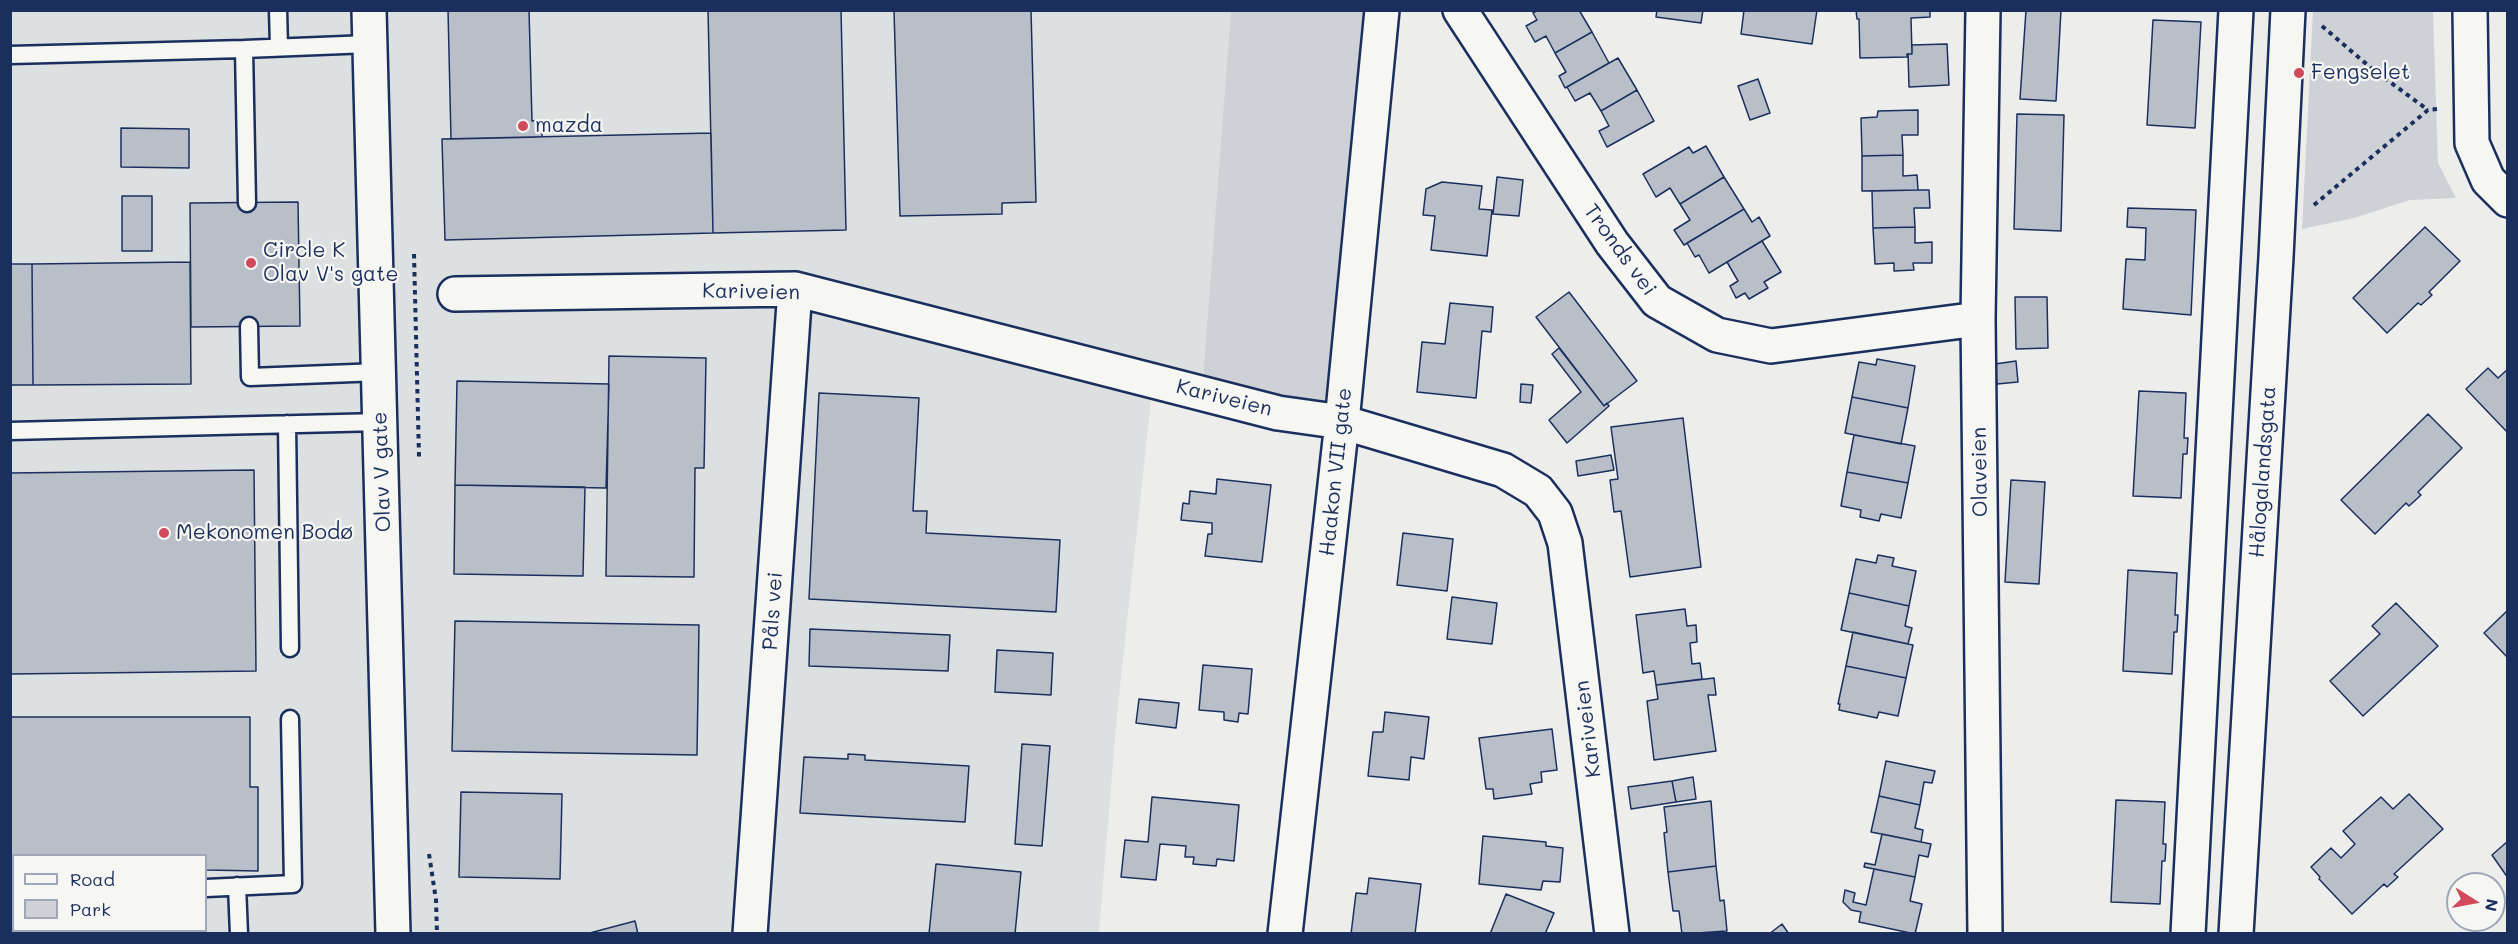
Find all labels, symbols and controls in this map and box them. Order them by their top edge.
place label: Fengselet [2311,60,2410,86]
marker: Fengselet [2292,66,2306,80]
place label: mazda [535,113,603,139]
marker: mazda [516,119,530,133]
street label: Tronds vei [1578,199,1662,301]
place label: Circle K Olav V's gate [263,238,398,288]
marker: Circle K Olav V's gate [244,256,258,270]
street label: Kariveien [702,279,800,305]
street label: Kariveien [1173,374,1275,422]
street label: Hålogalandsgata [2244,385,2282,559]
street label: Haakon VII gate [1315,387,1357,557]
street label: Olav V gate [367,411,397,533]
street label: Olaveien [1967,427,1993,517]
place label: Mekonomen Bodø [176,520,353,546]
marker: Mekonomen Bodø [157,526,171,540]
street label: Påls vei [758,571,788,651]
street label: Kariveien [1570,679,1606,779]
legend [12,854,207,932]
text: Road [70,867,115,891]
north arrow [2446,872,2506,932]
text: Park [70,897,111,921]
text: N [2481,897,2504,913]

